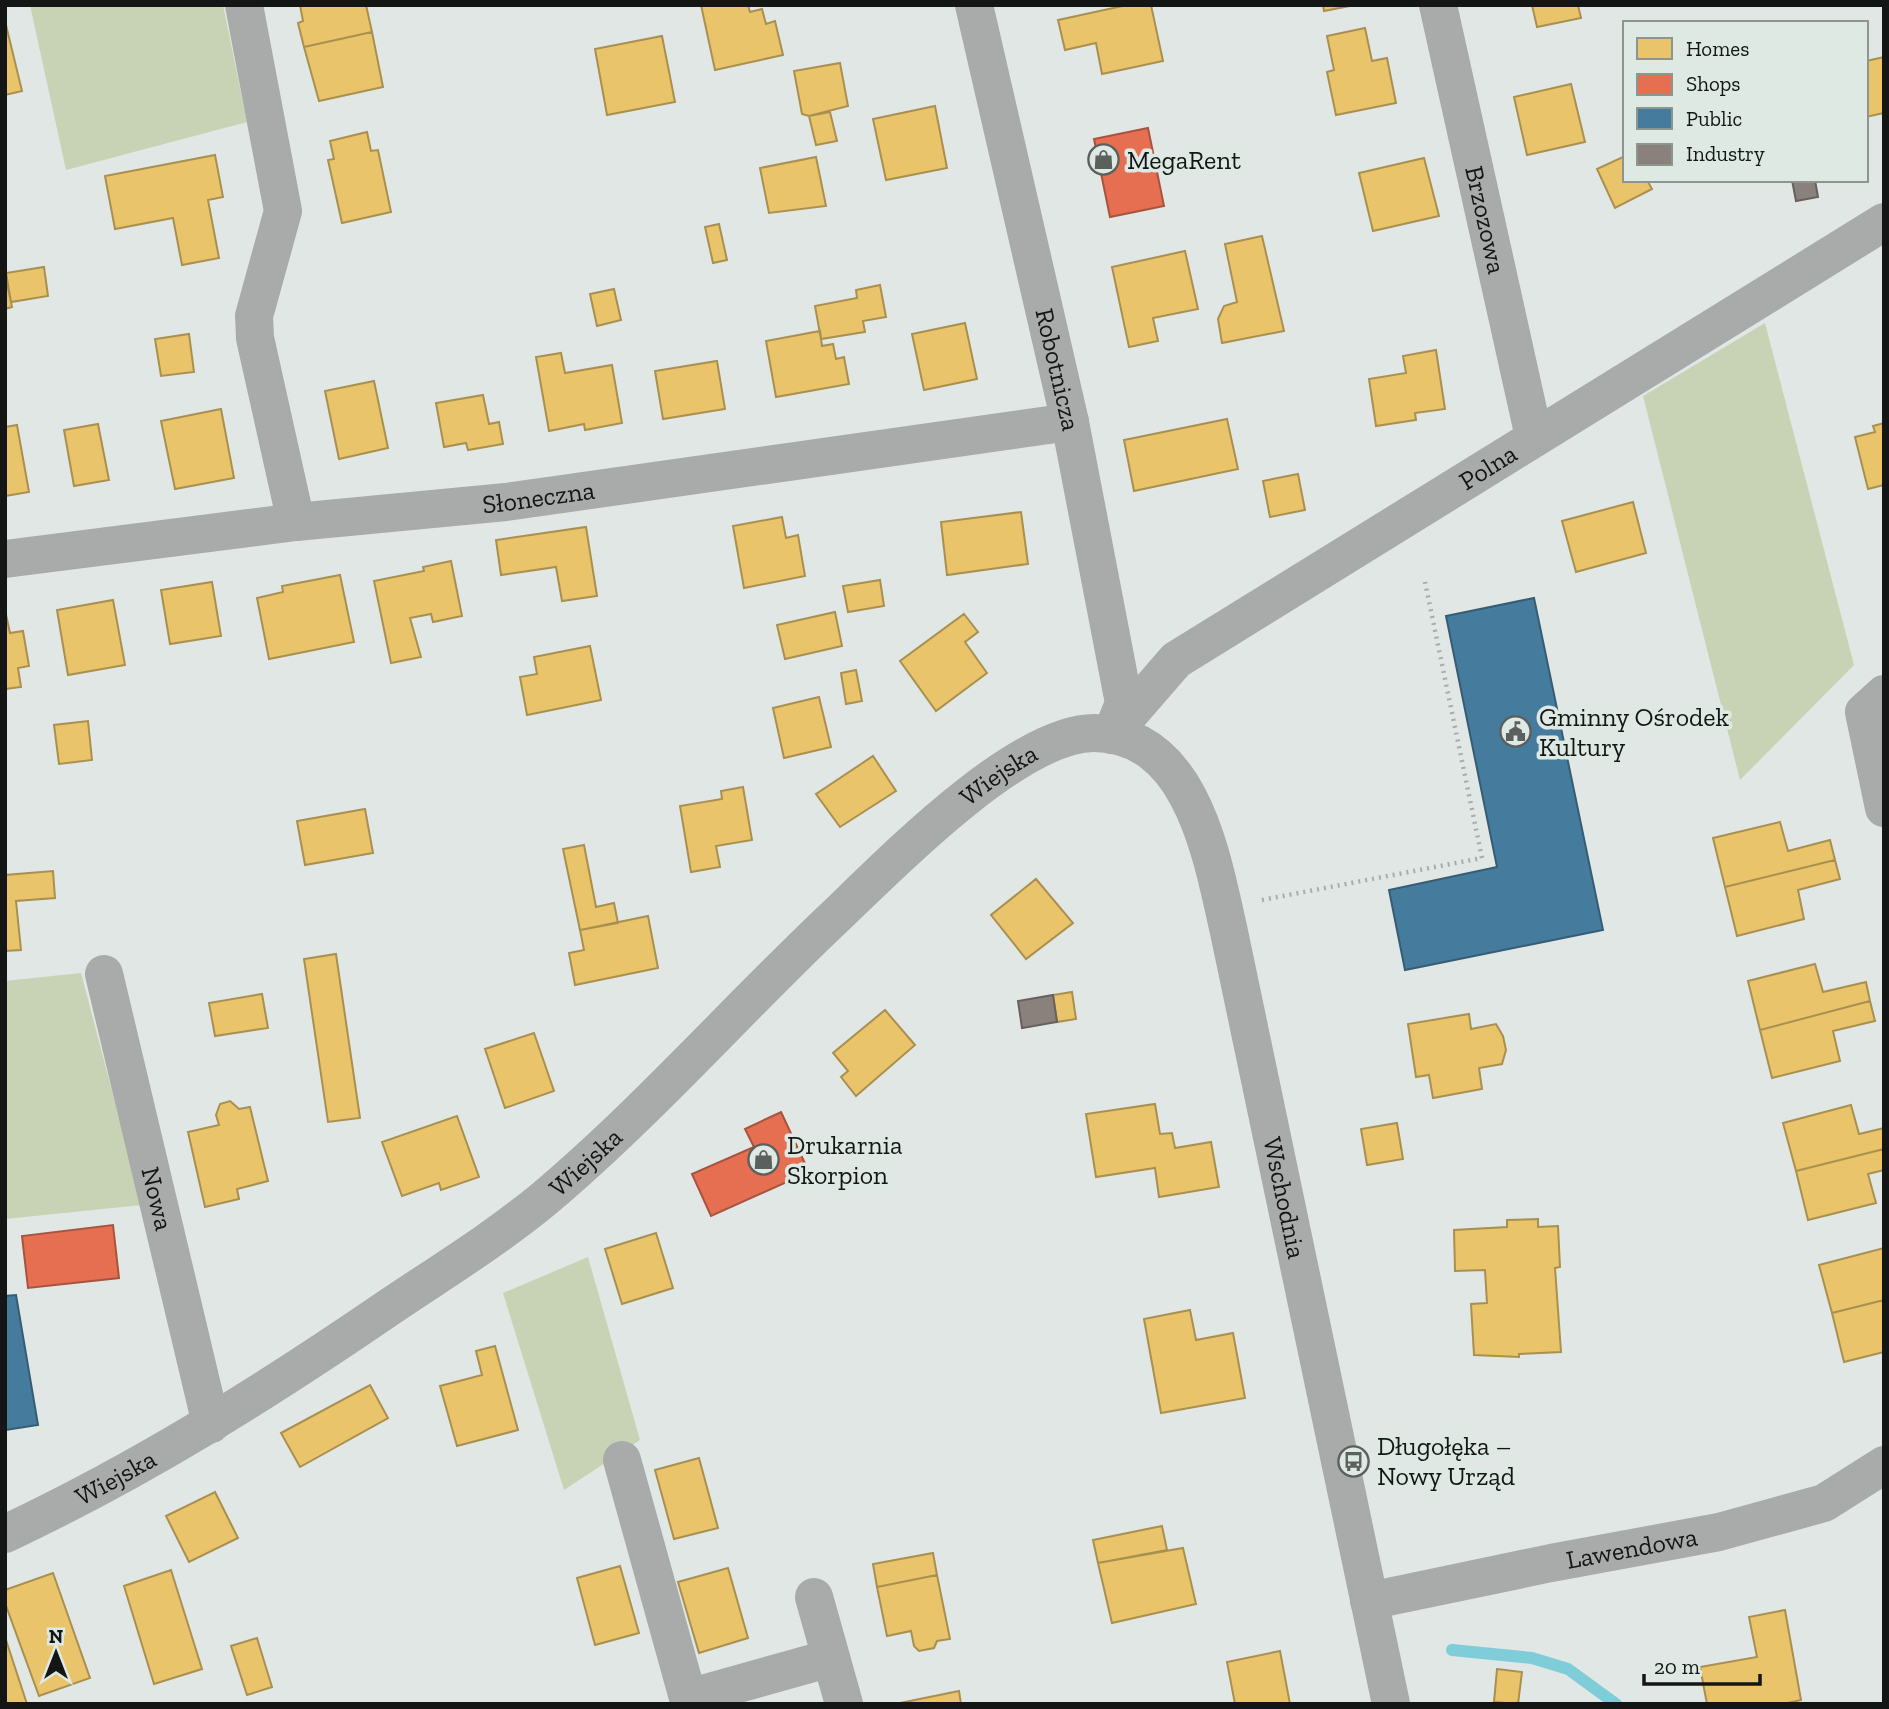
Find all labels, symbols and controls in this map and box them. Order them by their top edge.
legend [1623,21,1868,182]
text: Homes [1686,36,1749,61]
text: Shops [1686,71,1740,96]
text: Public [1686,106,1742,131]
text: Industry [1686,141,1765,166]
shop icon: MegaRent [1087,143,1121,177]
place label: MegaRent [1127,144,1241,176]
street label: Brzozowa [1458,163,1513,277]
street label: Robotnicza [1028,305,1087,434]
street label: Polna [1453,437,1523,497]
street label: Słoneczna [481,474,597,520]
place label: Gminny Ośrodek Kultury [1539,701,1730,763]
public building icon: Gminny Ośrodek Kultury [1499,715,1533,749]
street label: Wiejska [953,737,1043,812]
street label: Wiejska [542,1121,629,1203]
place label: Drukarnia Skorpion [787,1129,903,1191]
street label: Wschodnia [1256,1134,1313,1262]
shop icon: Drukarnia Skorpion [747,1143,781,1177]
street label: Nowa [134,1164,181,1234]
place label: Długołęka – Nowy Urząd [1377,1430,1515,1492]
street label: Wiejska [69,1442,162,1513]
bus stop icon: Długołęka – Nowy Urząd [1337,1444,1371,1478]
street label: Lawendowa [1563,1520,1700,1576]
north arrow [21,1618,91,1688]
text: N [49,1625,63,1648]
scale bar [1644,1642,1759,1686]
text: 20 m [1654,1654,1700,1679]

